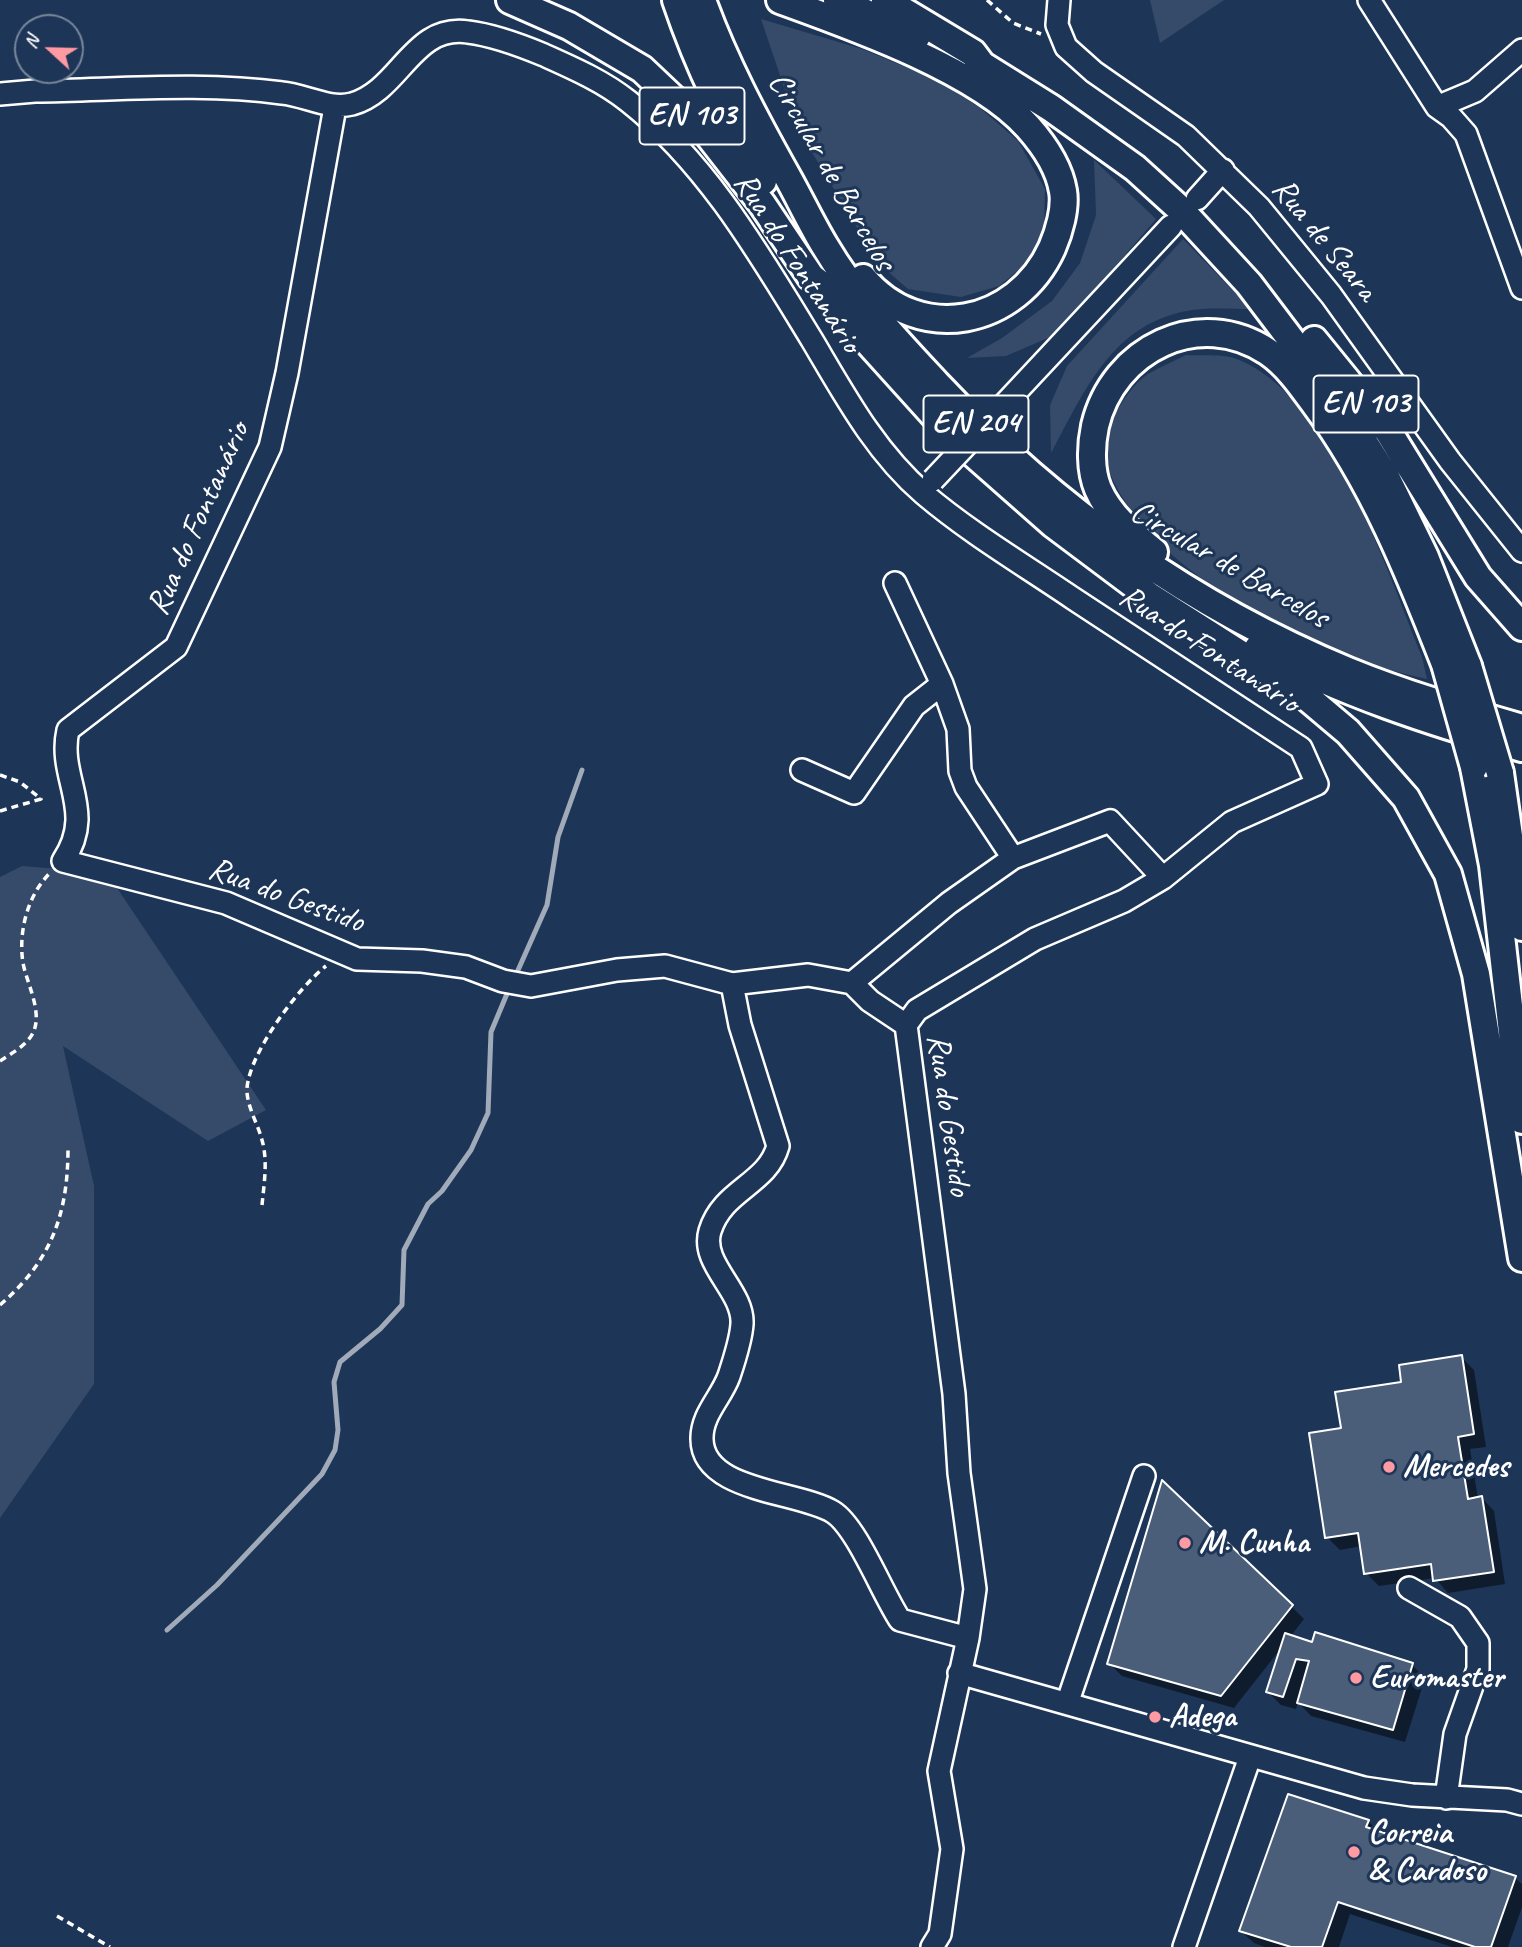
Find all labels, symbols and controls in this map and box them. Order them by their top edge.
north arrow [14,14,84,84]
text: N [18,32,45,52]
street label: Circular de Barcelos [758,66,904,278]
road number: EN 103 [640,88,744,145]
street label: Rua do Fontanário [724,165,870,361]
street label: Rua de Seara [1262,171,1386,309]
road number: EN 103 [1314,376,1418,432]
road number: EN 204 [923,396,1028,452]
street label: Rua do Fontanário [139,416,259,622]
street label: Circular de Barcelos [1123,492,1335,638]
street label: Rua do Fontanário [1111,577,1307,723]
street label: Rua do Gestido [203,850,369,942]
street label: Rua do Gestido [917,1032,979,1198]
place label: Mercedes [1403,1447,1509,1487]
marker: Mercedes [1381,1459,1397,1475]
place label: M. Cunha [1199,1523,1309,1563]
marker: M. Cunha [1177,1535,1193,1551]
place label: Euromaster [1370,1658,1503,1698]
marker: Euromaster [1348,1670,1364,1686]
place label: Adega [1169,1697,1236,1737]
marker: Adega [1147,1709,1163,1725]
place label: Correia & Cardoso [1368,1813,1486,1891]
marker: Correia & Cardoso [1346,1844,1362,1860]

